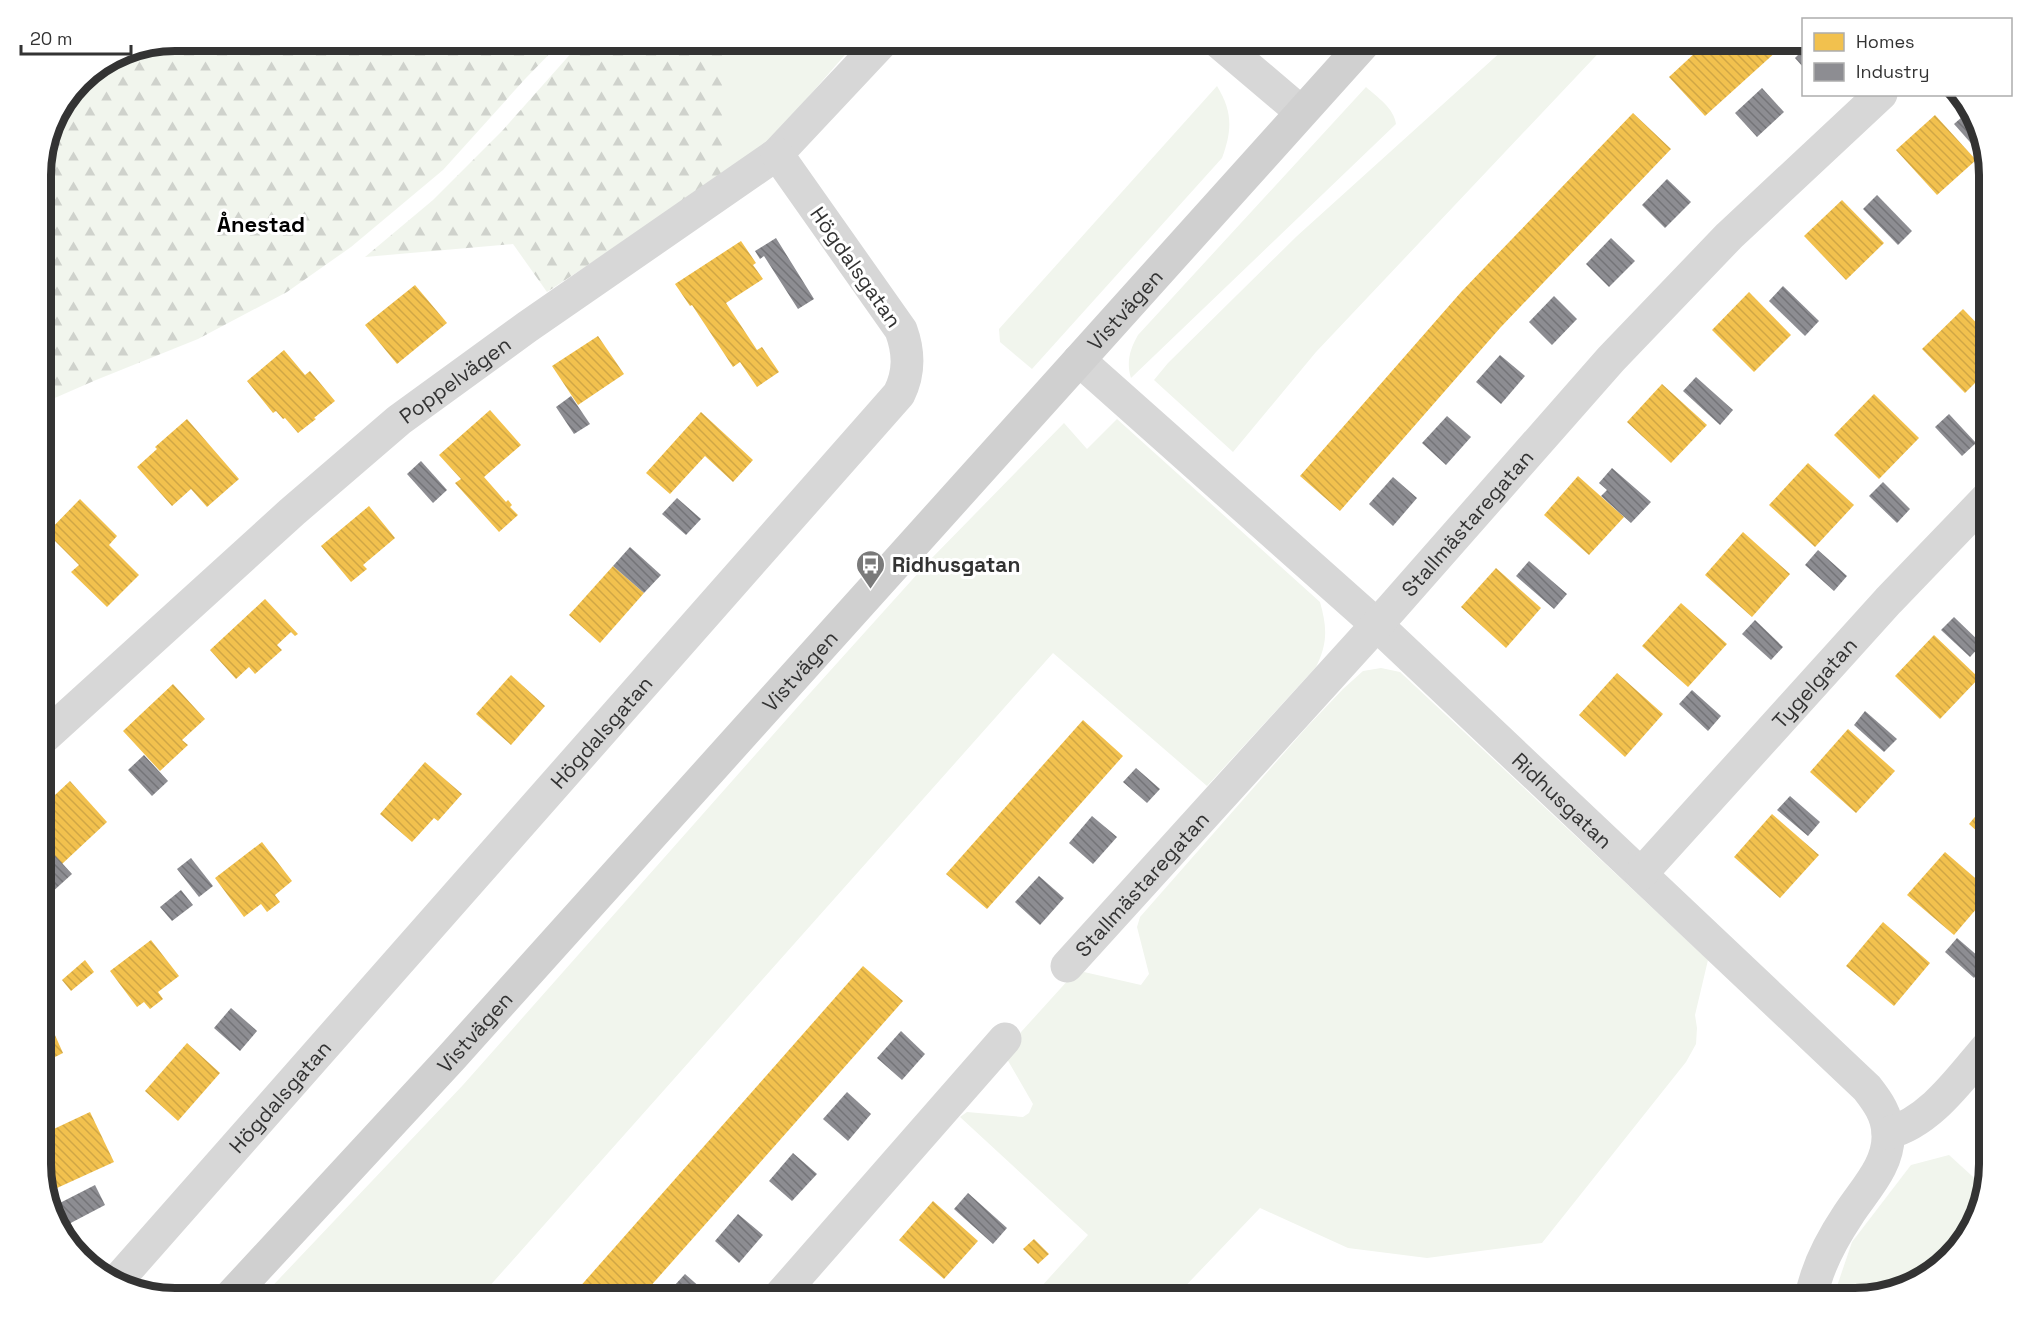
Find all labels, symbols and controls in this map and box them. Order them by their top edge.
scale bar [21,18,130,56]
legend [1802,18,2012,96]
text: 20 m [30,27,73,50]
text: Homes [1856,30,1915,53]
text: Industry [1856,60,1929,83]
street label: Högdalsgatan [804,201,908,333]
district label: Ånestad [217,210,305,238]
street label: Vistvägen [1081,263,1168,356]
street label: Poppelvägen [394,330,516,429]
street label: Stallmästaregatan [1395,444,1539,602]
bus stop icon: Ridhusgatan [855,548,887,590]
place label: Ridhusgatan [892,551,1020,578]
street label: Vistvägen [756,624,843,717]
street label: Tygelgatan [1766,631,1862,734]
street label: Högdalsgatan [544,670,658,794]
street label: Ridhusgatan [1507,746,1618,854]
street label: Stallmästaregatan [1069,806,1214,962]
street label: Vistvägen [431,986,518,1078]
street label: Högdalsgatan [223,1034,337,1158]

